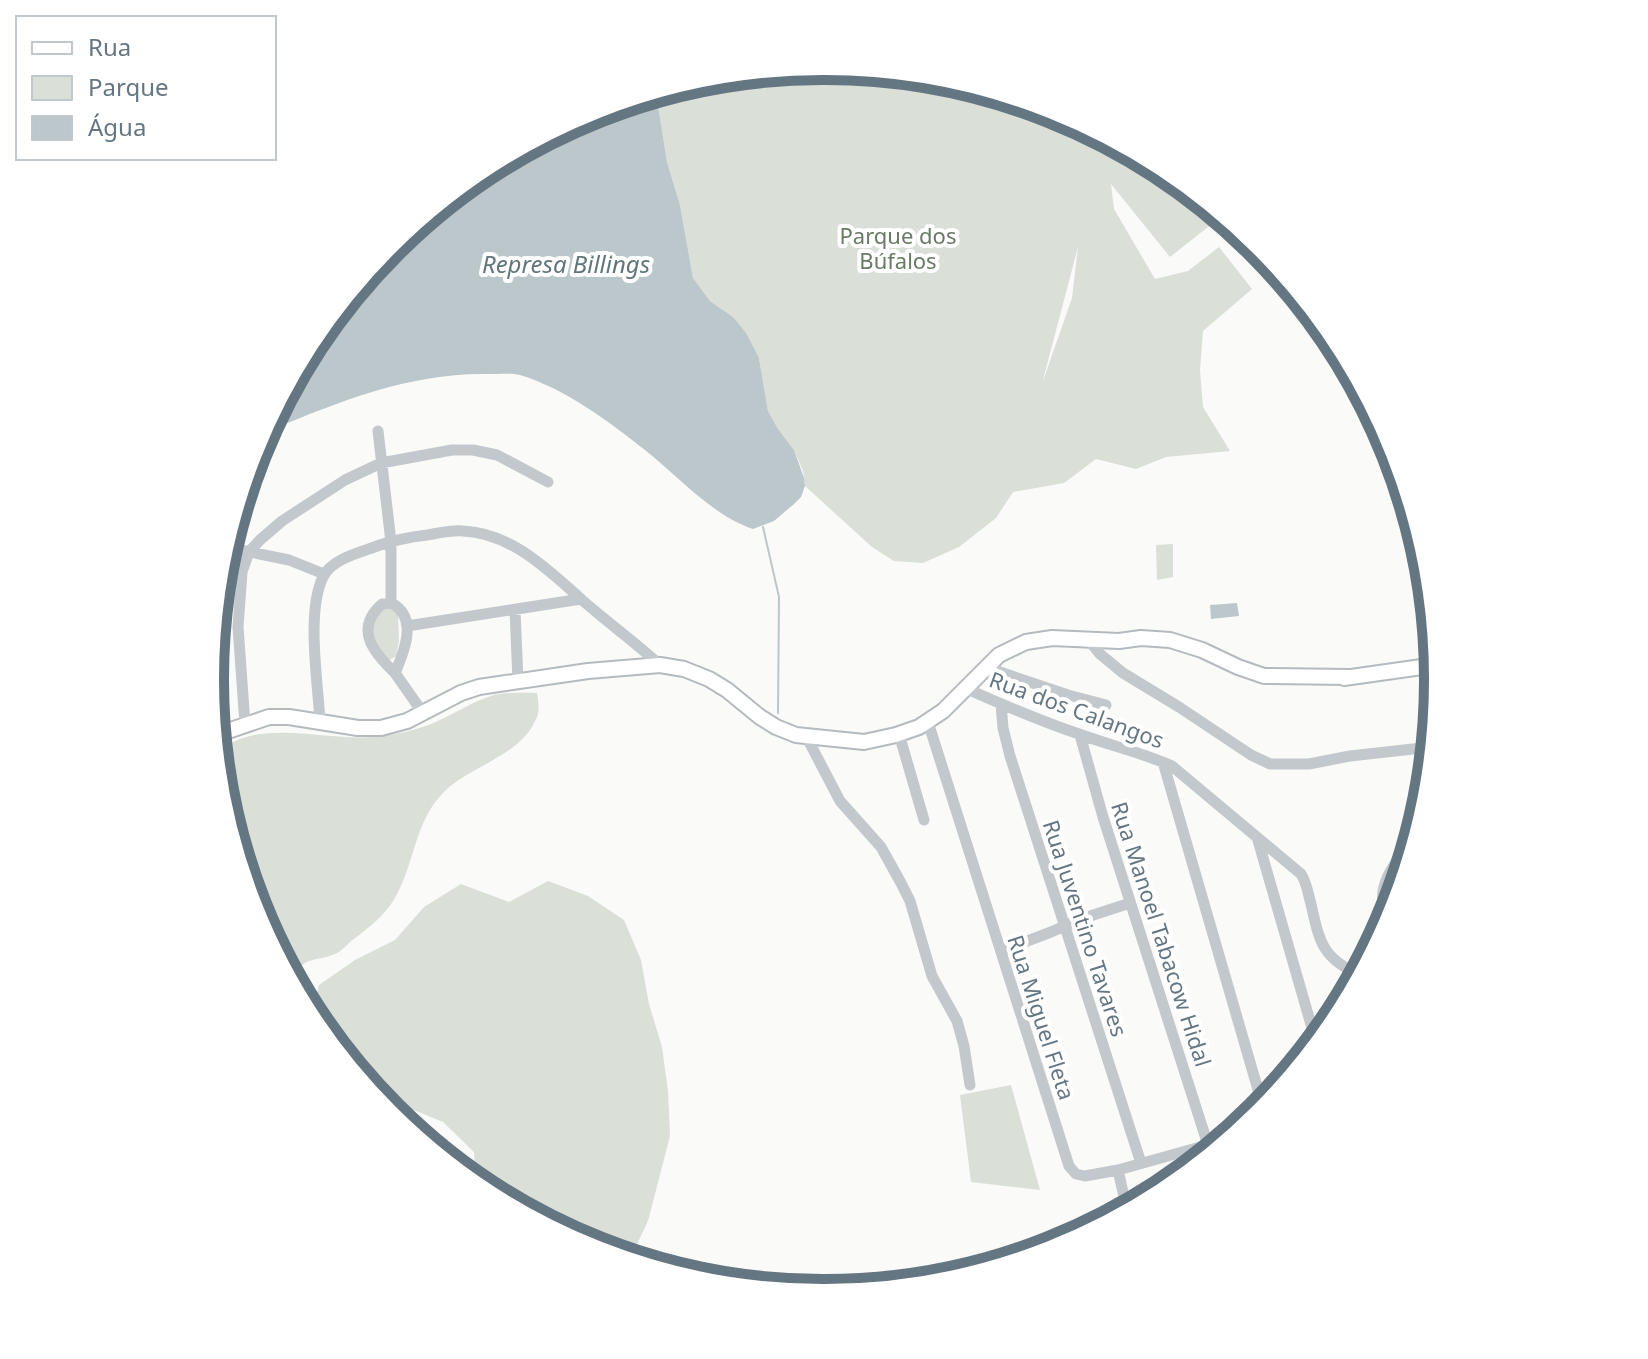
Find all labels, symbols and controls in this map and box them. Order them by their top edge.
legend [16,16,276,160]
text: Rua [88,30,131,63]
text: Parque [88,70,169,103]
text: Água [88,110,146,143]
park label: Parque dos Búfalos [840,220,956,275]
water label: Represa Billings [482,247,650,280]
street label: Rua dos Calangos [986,663,1168,755]
street label: Rua Manoel Tabacow Hidal [1105,798,1219,1070]
street label: Rua Juventino Tavares [1037,816,1135,1040]
street label: Rua Miguel Fleta [1001,931,1083,1103]

